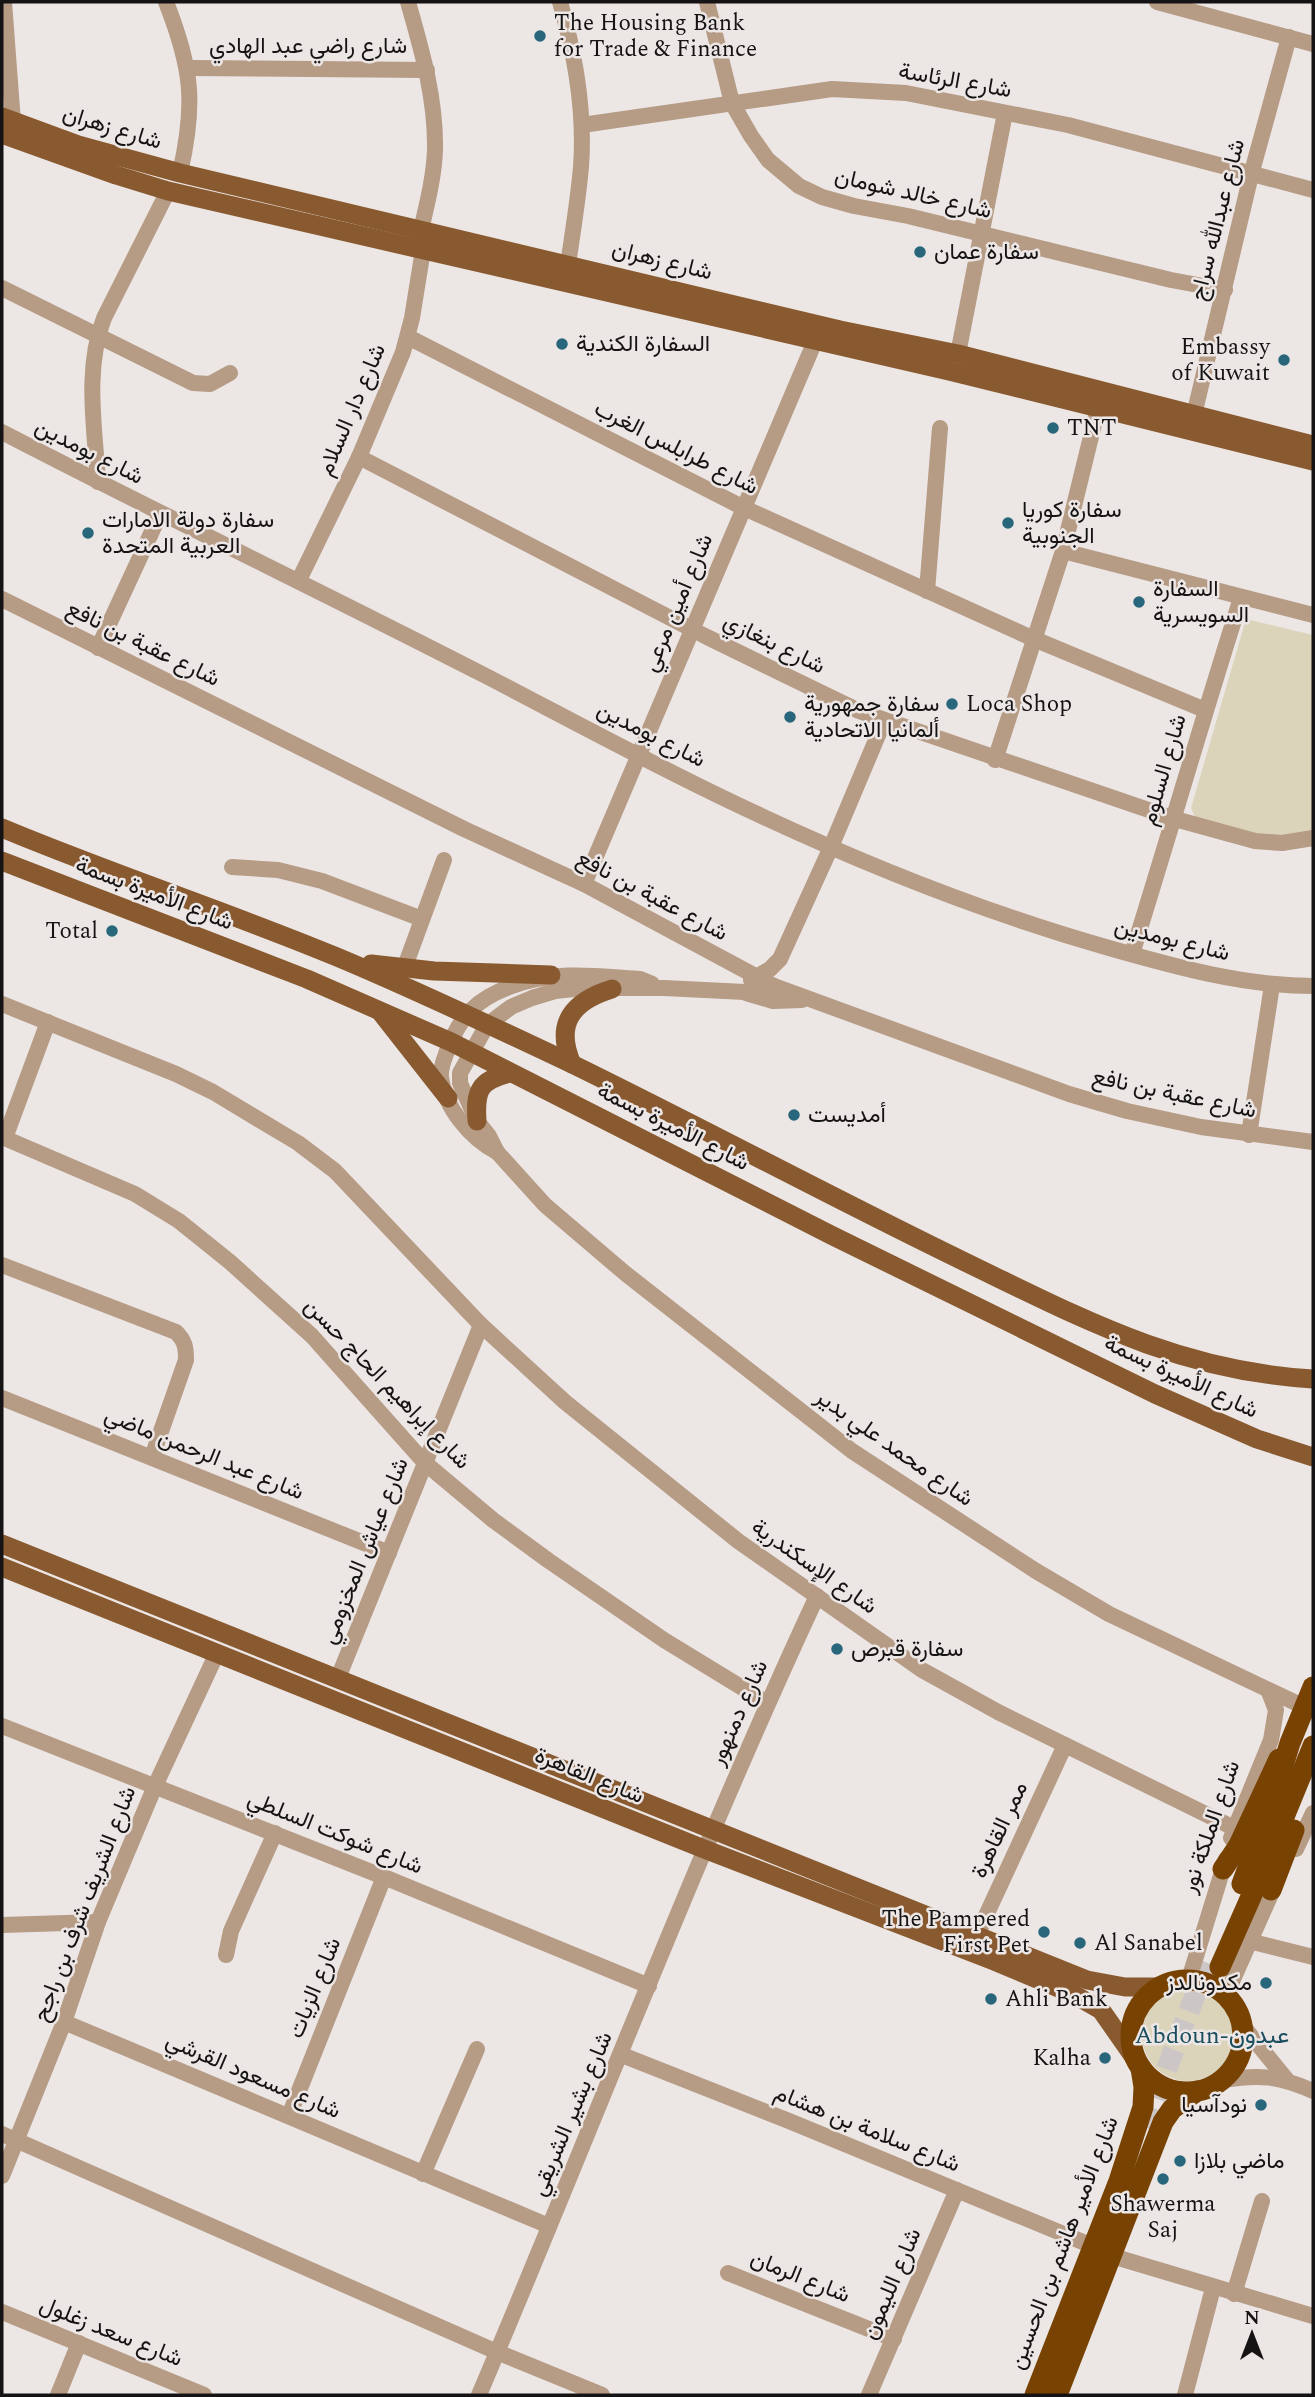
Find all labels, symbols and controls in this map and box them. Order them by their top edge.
place label: The Housing Bank for Trade & Finance [554,6,757,67]
marker: The Housing Bank for Trade & Finance [532,28,548,44]
street label: شارع راضي عبد الهادي [209,29,407,64]
street label: شارع الرئاسة [896,54,1014,108]
street label: شارع زهران [58,96,166,160]
street label: شارع عبدالله سراج [1181,136,1255,304]
street label: شارع خالد شومان [831,159,995,229]
street label: شارع زهران [608,232,716,290]
place label: سفارة عمان [934,235,1039,270]
marker: سفارة عمان [912,244,928,260]
place label: السفارة الكندية [576,327,710,362]
place label: Embassy of Kuwait [1171,330,1271,391]
marker: السفارة الكندية [554,336,570,352]
street label: شارع دار السلام [308,338,396,482]
marker: Embassy of Kuwait [1276,352,1292,368]
street label: شارع طرابلس الغرب [588,391,764,505]
street label: شارع بومدين [28,410,150,494]
place label: TNT [1067,411,1116,446]
marker: TNT [1045,420,1061,436]
place label: سفارة كوريا الجنوبية [1022,493,1122,554]
place label: سفارة دولة الامارات العربية المتحدة [102,503,274,564]
marker: سفارة كوريا الجنوبية [1000,515,1016,531]
marker: سفارة دولة الامارات العربية المتحدة [80,525,96,541]
street label: شارع أمين مرعي [633,528,723,678]
place label: السفارة السويسرية [1153,572,1249,633]
street label: شارع عقبة بن نافع [60,592,226,696]
marker: السفارة السويسرية [1131,594,1147,610]
street label: شارع بنغازي [717,604,831,684]
place label: سفارة جمهورية ألمانيا الاتحادية [804,687,939,748]
place label: Loca Shop [966,687,1072,722]
street label: شارع بومدين [590,693,712,777]
marker: Loca Shop [944,696,960,712]
marker: سفارة جمهورية ألمانيا الاتحادية [782,709,798,725]
street label: شارع السلوم [1131,710,1197,830]
street label: شارع عقبة بن نافع [570,841,734,951]
street label: شارع الأميرة بسمة [70,848,238,940]
street label: شارع بومدين [1110,909,1234,971]
place label: Total [45,914,98,949]
marker: Total [104,923,120,939]
street label: شارع عقبة بن نافع [1089,1060,1259,1128]
street label: شارع الأميرة بسمة [591,1074,755,1180]
place label: أمديست [808,1098,886,1133]
marker: أمديست [786,1107,802,1123]
street label: شارع إبراهيم الحاج حسن [295,1290,479,1478]
street label: شارع الأميرة بسمة [1098,1326,1264,1428]
street label: شارع محمد علي بدير [807,1379,981,1516]
street label: شارع عبد الرحمن ماضي [99,1398,309,1510]
street label: شارع عياش المخزومي [312,1452,418,1650]
street label: شارع الإسكندرية [744,1510,884,1624]
place label: سفارة قبرص [851,1632,963,1667]
marker: سفارة قبرص [829,1641,845,1657]
street label: شارع دمنهور [700,1654,778,1772]
street label: شارع القاهرة [529,1738,649,1814]
street label: شارع الملكة نور [1172,1756,1250,1899]
street label: ممر القاهرة [962,1776,1038,1884]
street label: شارع الشريف شرف بن راجح [24,1781,146,2027]
street label: شارع شوكت السلطي [242,1782,428,1884]
place label: The Pampered First Pet [882,1902,1030,1963]
marker: The Pampered First Pet [1036,1924,1052,1940]
place label: Al Sanabel [1094,1926,1203,1961]
street label: شارع الزيات [279,1932,351,2044]
marker: Al Sanabel [1072,1935,1088,1951]
place label: مكدونالدز [1165,1966,1252,2001]
marker: مكدونالدز [1258,1975,1274,1991]
place label: Ahli Bank [1005,1982,1108,2017]
marker: Ahli Bank [983,1991,999,2007]
district label: Abdoun-عبدون [1135,2018,1289,2054]
street label: شارع مسعود القرشي [160,2023,346,2129]
street label: شارع بشير الشريقي [522,2026,622,2202]
place label: Kalha [1033,2041,1091,2076]
marker: Kalha [1097,2050,1113,2066]
street label: شارع سلامة بن هشام [769,2076,965,2182]
place label: نودآسيا [1181,2088,1247,2123]
marker: نودآسيا [1253,2097,1269,2113]
street label: شارع الأمير هاشم بن الحسين [999,2111,1129,2375]
place label: ماضي بلازا [1194,2144,1284,2179]
marker: ماضي بلازا [1172,2153,1188,2169]
marker: Shawerma Saj [1155,2171,1171,2187]
place label: Shawerma Saj [1110,2187,1216,2248]
street label: شارع الليمون [853,2223,931,2345]
street label: شارع الرمان [745,2241,855,2313]
street label: شارع سعد زغلول [34,2287,188,2377]
north arrow [1217,2299,1287,2369]
text: N [1244,2304,1260,2333]

